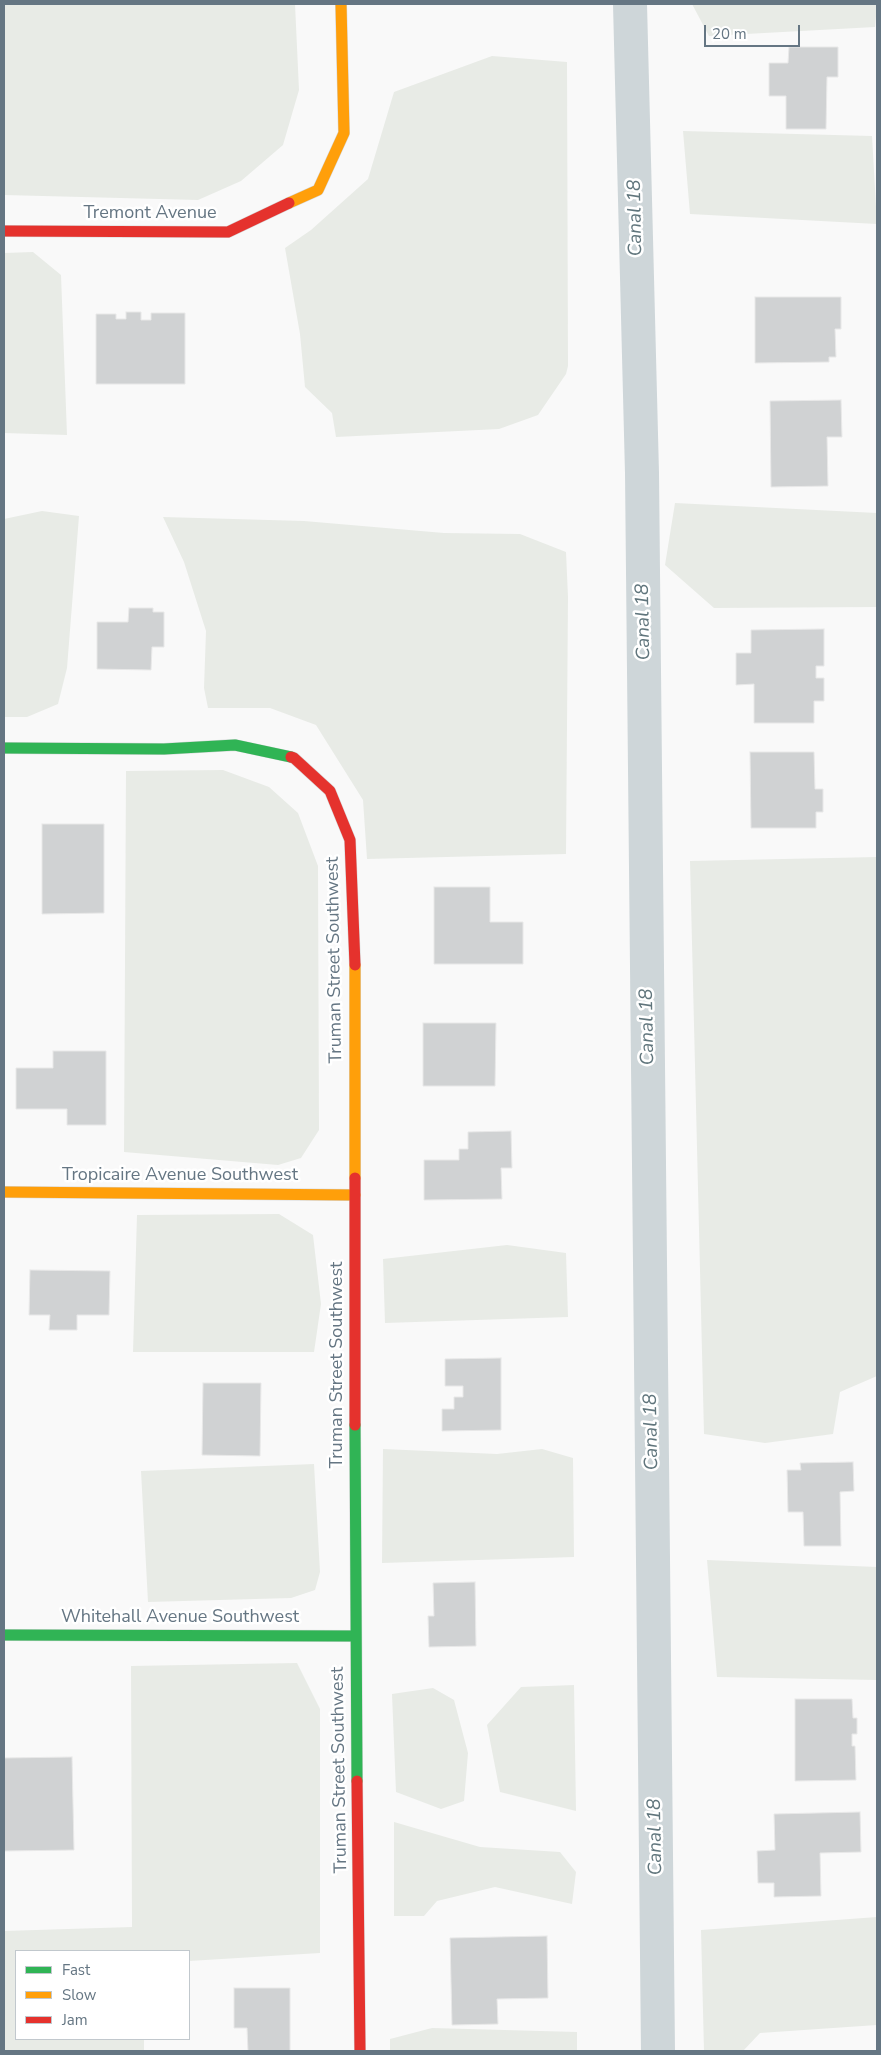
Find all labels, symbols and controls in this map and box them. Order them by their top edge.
scale bar [706,15,802,47]
text: 20 m [712,24,747,44]
water label: Canal 18 [624,179,648,257]
street label: Tremont Avenue [83,203,217,225]
water label: Canal 18 [632,583,656,661]
street label: Truman Street Southwest [322,857,348,1063]
water label: Canal 18 [636,988,660,1066]
street label: Tropicaire Avenue Southwest [62,1165,298,1187]
street label: Truman Street Southwest [327,1262,349,1468]
water label: Canal 18 [640,1393,664,1471]
street label: Whitehall Avenue Southwest [61,1607,299,1629]
street label: Truman Street Southwest [327,1667,353,1873]
water label: Canal 18 [644,1798,668,1876]
legend [15,1950,190,2040]
text: Fast [62,1960,90,1980]
text: Slow [62,1985,96,2005]
text: Jam [62,2010,88,2030]

